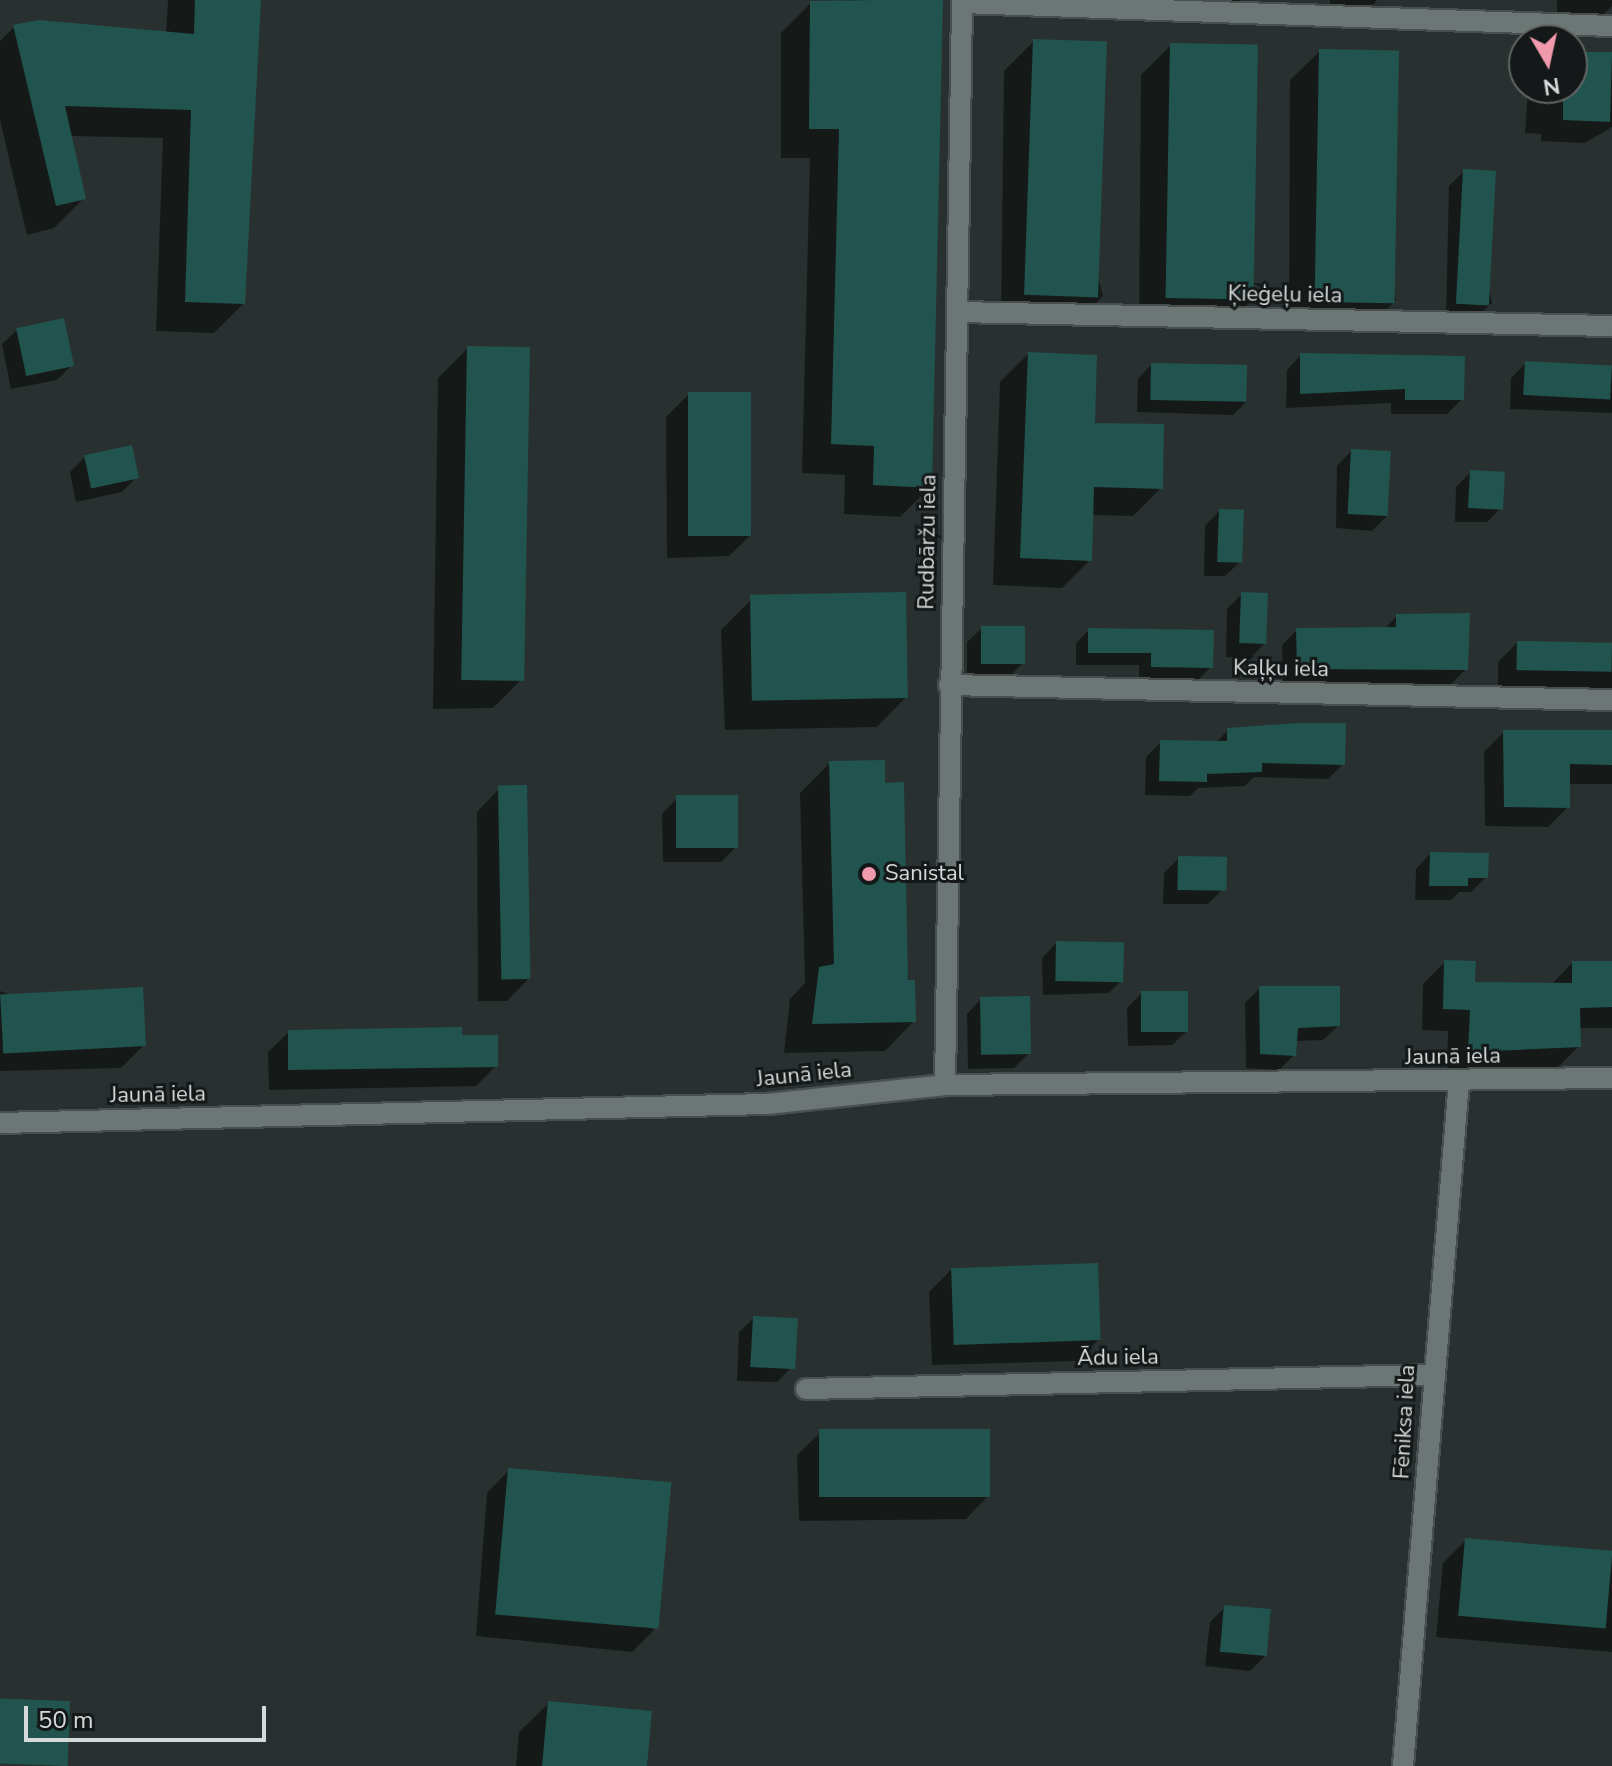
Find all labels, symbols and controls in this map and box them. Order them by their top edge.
north arrow [1508,24,1588,104]
text: N [1541,70,1562,102]
street label: Ķieģeļu iela [1227,281,1343,309]
street label: Rudbāržu iela [914,474,942,610]
street label: Kaļķu iela [1233,655,1329,683]
place label: Sanistal [885,861,964,887]
marker: Sanistal [860,865,878,883]
street label: Jaunā iela [1405,1043,1501,1071]
street label: Jaunā iela [755,1057,853,1093]
street label: Jaunā iela [110,1081,206,1109]
street label: Ādu iela [1077,1344,1159,1372]
street label: Fēniksa iela [1389,1364,1421,1480]
scale bar [28,1690,270,1740]
text: 50 m [38,1704,94,1736]

